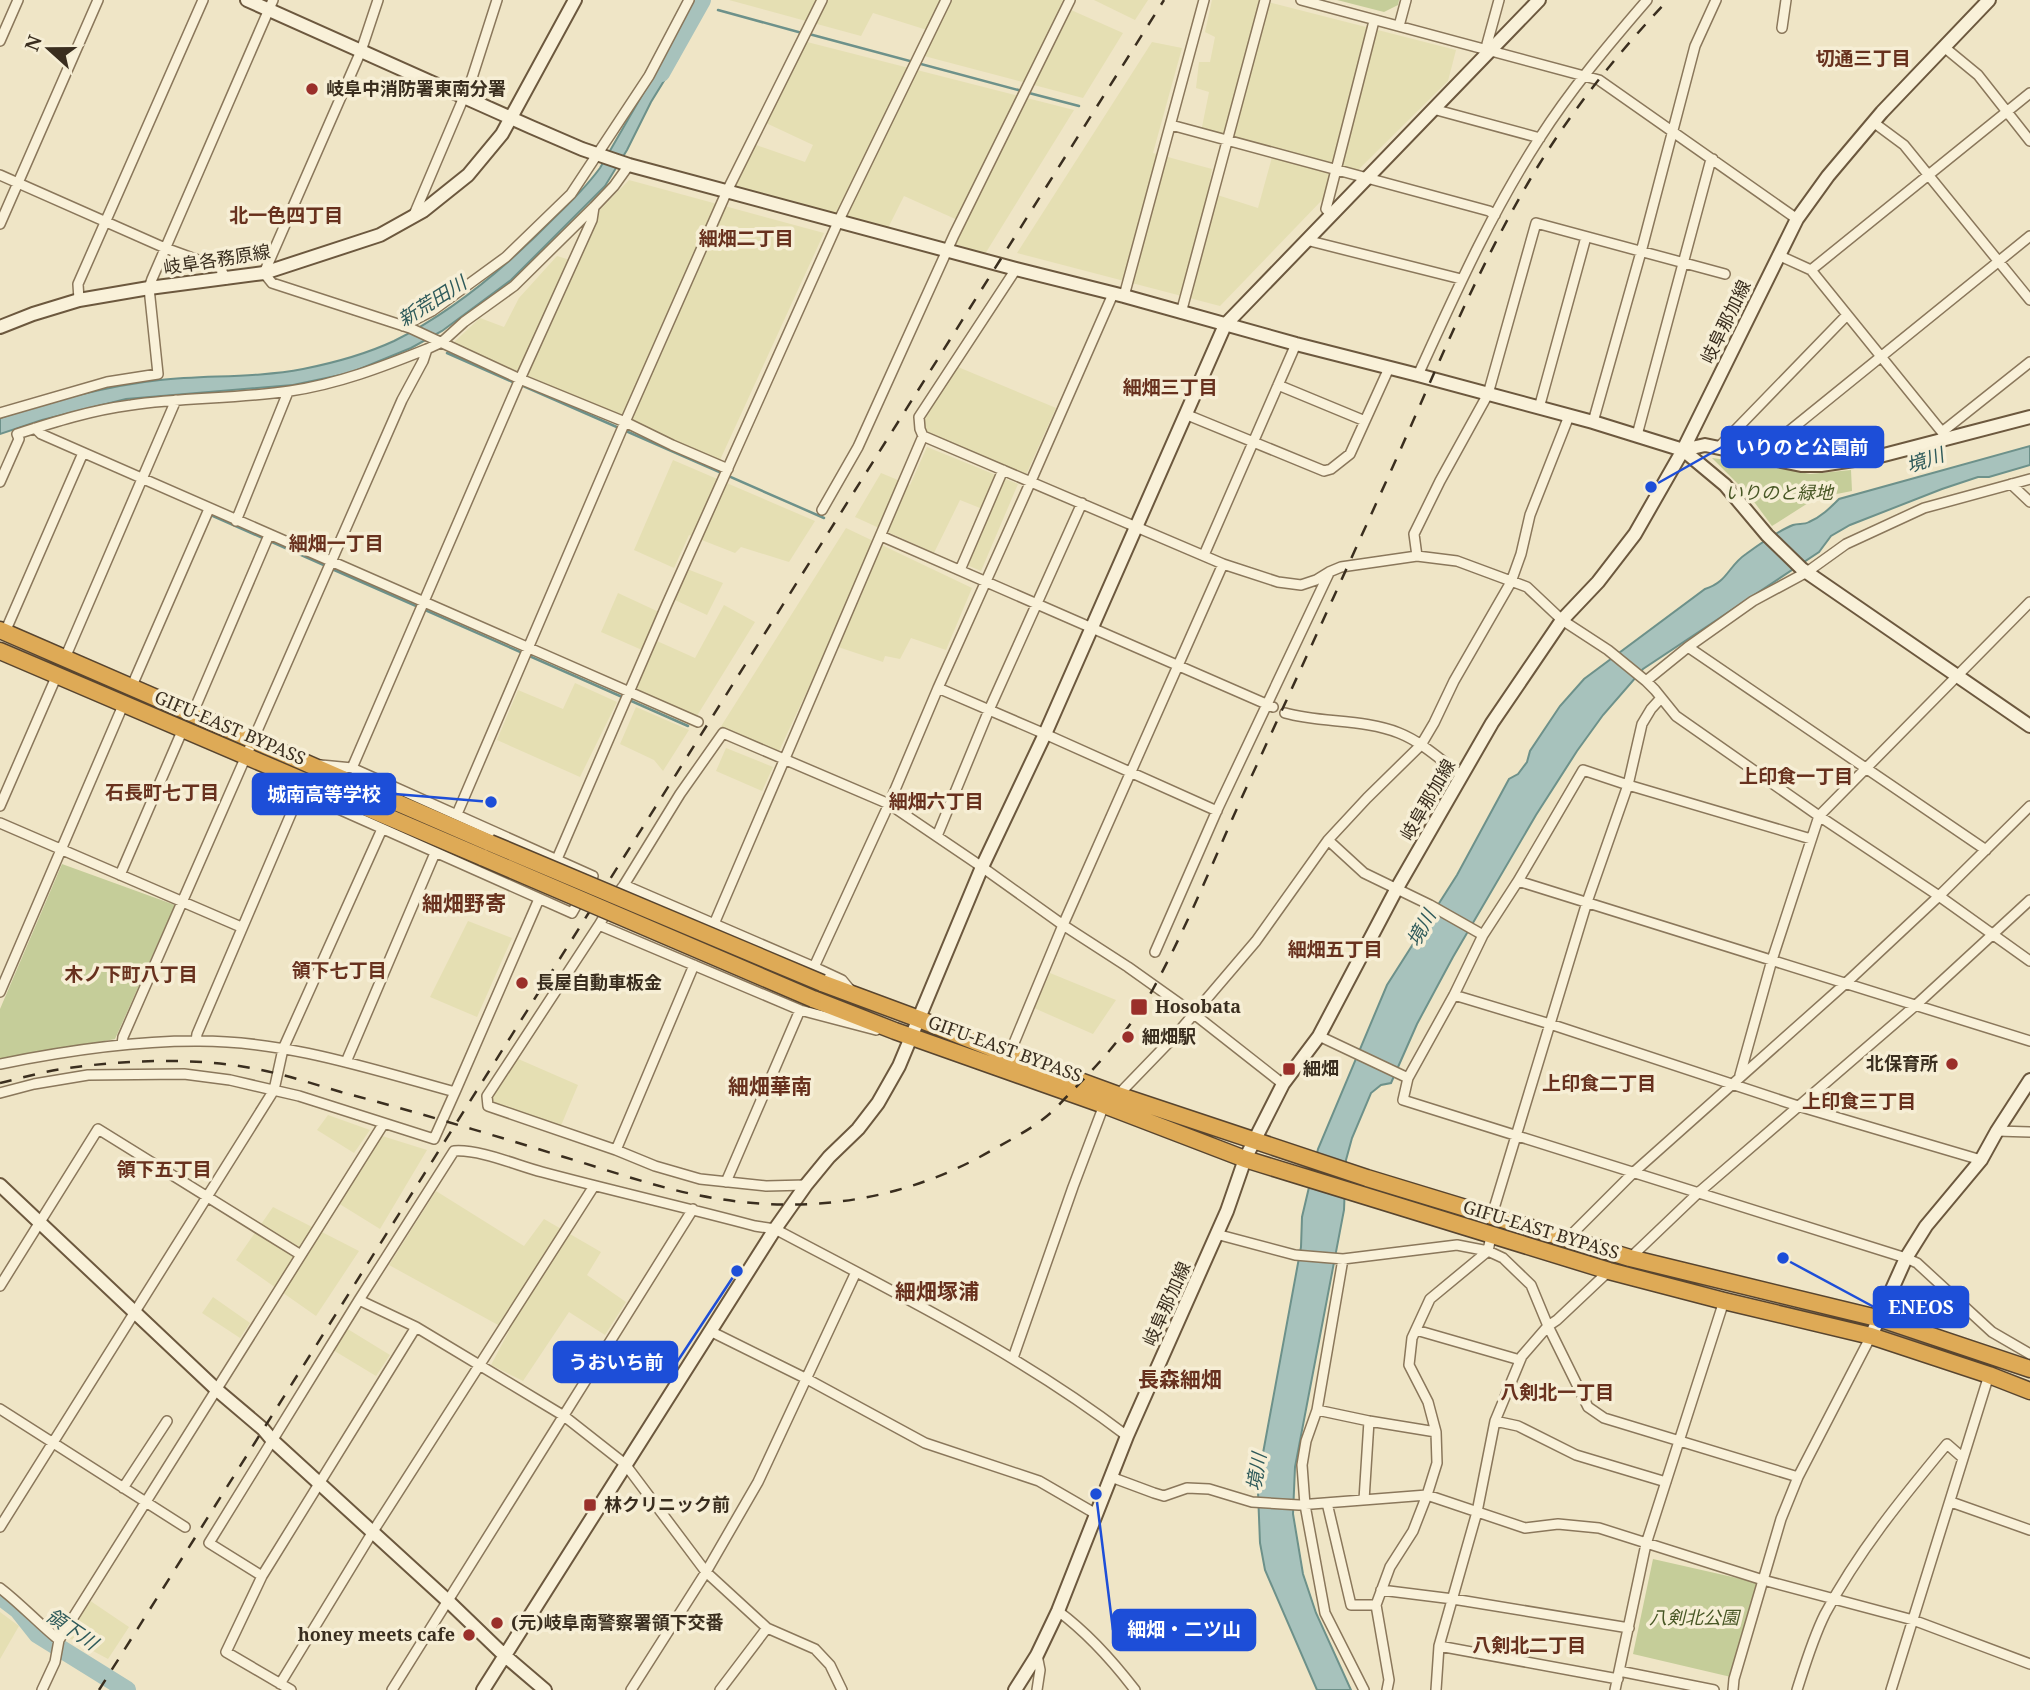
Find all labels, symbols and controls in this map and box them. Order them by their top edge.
north arrow [14,14,84,84]
text: N [18,31,48,55]
district label: 切通三丁目 [1815,45,1911,71]
place label: 岐阜中消防署東南分署 [326,76,506,100]
marker: 岐阜中消防署東南分署 [304,81,320,97]
district label: 北一色四丁目 [229,202,343,228]
district label: 細畑二丁目 [698,225,794,251]
street label: 岐阜各務原線 [162,239,272,279]
water label: 新荒田川 [393,269,473,332]
street label: 岐阜那加線 [1695,276,1756,367]
district label: 細畑三丁目 [1122,374,1218,400]
callout: いりのと公園前 [1722,427,1883,467]
text: いりのと公園前 [1735,434,1869,460]
water label: 境川 [1903,441,1949,478]
park label: いりのと緑地 [1725,480,1835,504]
district label: 細畑一丁目 [288,530,384,556]
street label: GIFU-EAST BYPASS [151,684,310,770]
street label: 岐阜那加線 [1394,755,1460,844]
district label: 上印食一丁目 [1739,763,1853,789]
callout: 城南高等学校 [253,774,395,814]
district label: 石長町七丁目 [105,779,219,805]
text: 城南高等学校 [267,781,381,807]
district label: 細畑六丁目 [888,788,984,814]
district label: 細畑野寄 [422,889,506,917]
water label: 境川 [1400,903,1443,951]
district label: 細畑五丁目 [1287,936,1383,962]
district label: 領下七丁目 [291,957,387,983]
district label: 木ノ下町八丁目 [64,961,198,987]
place label: 長屋自動車板金 [536,970,662,994]
marker: 長屋自動車板金 [514,975,530,991]
place label: Hosobata [1155,994,1241,1018]
marker: Hosobata [1129,997,1149,1017]
street label: GIFU-EAST BYPASS [925,1009,1086,1087]
place label: 細畑駅 [1142,1024,1196,1048]
marker: 細畑駅 [1120,1029,1136,1045]
place label: 北保育所 [1866,1051,1938,1075]
place label: 細畑 [1303,1056,1339,1080]
marker: 北保育所 [1944,1056,1960,1072]
marker: 細畑 [1281,1061,1297,1077]
district label: 上印食二丁目 [1542,1070,1656,1096]
district label: 細畑華南 [728,1072,812,1100]
district label: 上印食三丁目 [1802,1088,1916,1114]
district label: 領下五丁目 [116,1156,212,1182]
street label: GIFU-EAST BYPASS [1460,1194,1622,1264]
street label: 岐阜那加線 [1137,1258,1195,1350]
district label: 細畑塚浦 [895,1277,979,1305]
callout: ENEOS [1874,1287,1968,1327]
text: ENEOS [1888,1294,1954,1320]
callout: うおいち前 [554,1342,677,1382]
text: うおいち前 [568,1349,664,1375]
district label: 長森細畑 [1138,1365,1222,1393]
district label: 八剣北一丁目 [1500,1379,1614,1405]
water label: 境川 [1240,1449,1272,1493]
place label: 林クリニック前 [604,1492,730,1516]
marker: 林クリニック前 [582,1497,598,1513]
water label: 領下川 [41,1602,105,1657]
park label: 八剣北公園 [1649,1605,1742,1629]
place label: (元)岐阜南警察署領下交番 [511,1610,723,1634]
callout: 細畑・二ツ山 [1113,1610,1255,1650]
marker: (元)岐阜南警察署領下交番 [489,1615,505,1631]
text: 細畑・二ツ山 [1127,1616,1241,1642]
place label: honey meets cafe [298,1622,455,1646]
marker: honey meets cafe [461,1627,477,1643]
district label: 八剣北二丁目 [1472,1632,1586,1658]

